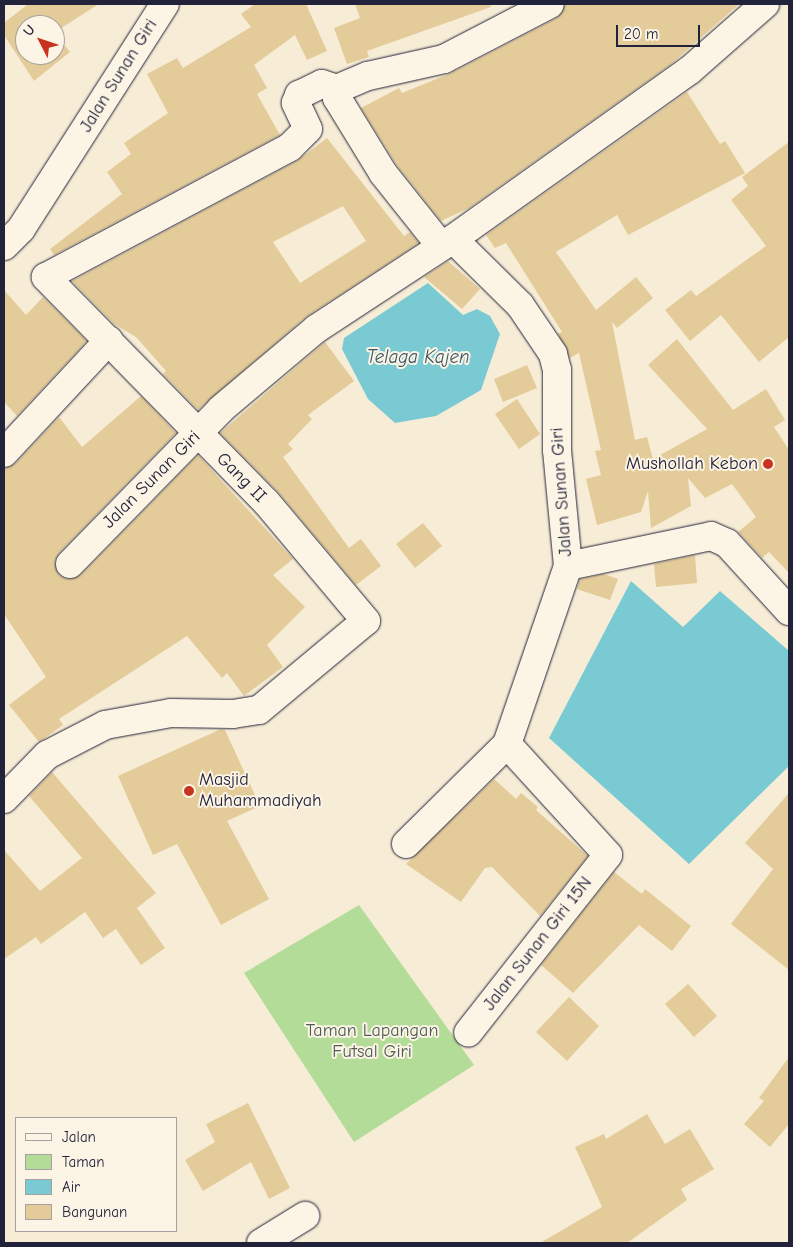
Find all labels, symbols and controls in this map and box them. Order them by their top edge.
north arrow [15,15,65,65]
street label: Jalan Sunan Giri [76,15,162,137]
scale bar [618,15,702,47]
text: U [20,21,39,40]
text: 20 m [624,25,658,43]
water label: Telaga Kajen [366,347,470,369]
street label: Jalan Sunan Giri [99,427,205,533]
street label: Jalan Sunan Giri [547,427,577,557]
street label: Gang II [212,449,270,507]
place label: Mushollah Kebon [626,453,758,475]
marker: Mushollah Kebon [762,458,774,470]
place label: Masjid Muhammadiyah [199,770,322,812]
marker: Masjid Muhammadiyah [183,785,195,797]
street label: Jalan Sunan Giri 15N [479,873,597,1015]
park label: Taman Lapangan Futsal Giri [306,1021,438,1064]
legend [15,1117,178,1232]
text: Jalan [62,1128,96,1146]
text: Taman [62,1153,105,1171]
text: Air [62,1178,80,1196]
text: Bangunan [62,1203,127,1221]

